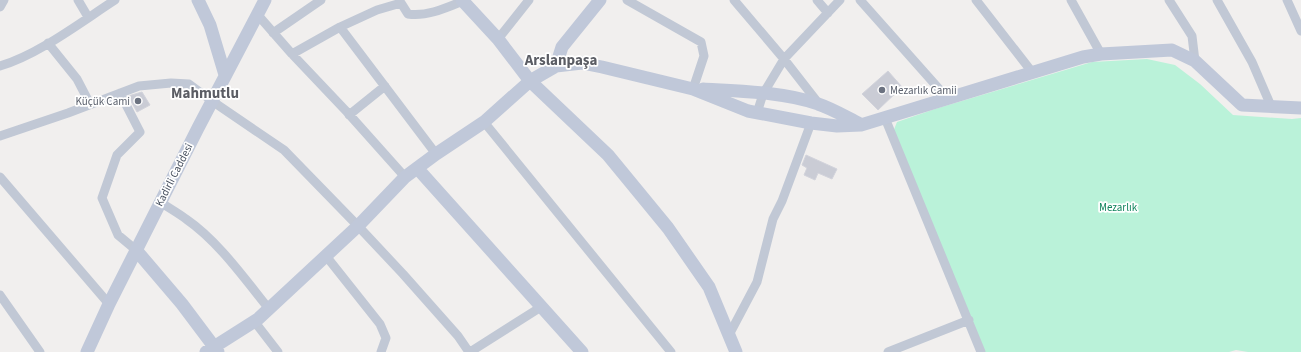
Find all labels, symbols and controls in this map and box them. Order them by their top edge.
district label: Arslanpaşa [524,50,597,71]
district label: Mahmutlu [171,83,239,104]
place label: Mezarlık Camii [890,83,957,98]
marker: Mezarlık Camii [877,85,887,95]
place label: Küçük Cami [76,94,130,109]
marker: Küçük Cami [133,96,143,106]
street label: Kadirli Caddesi [152,141,196,209]
park label: Mezarlık [1099,200,1138,215]

